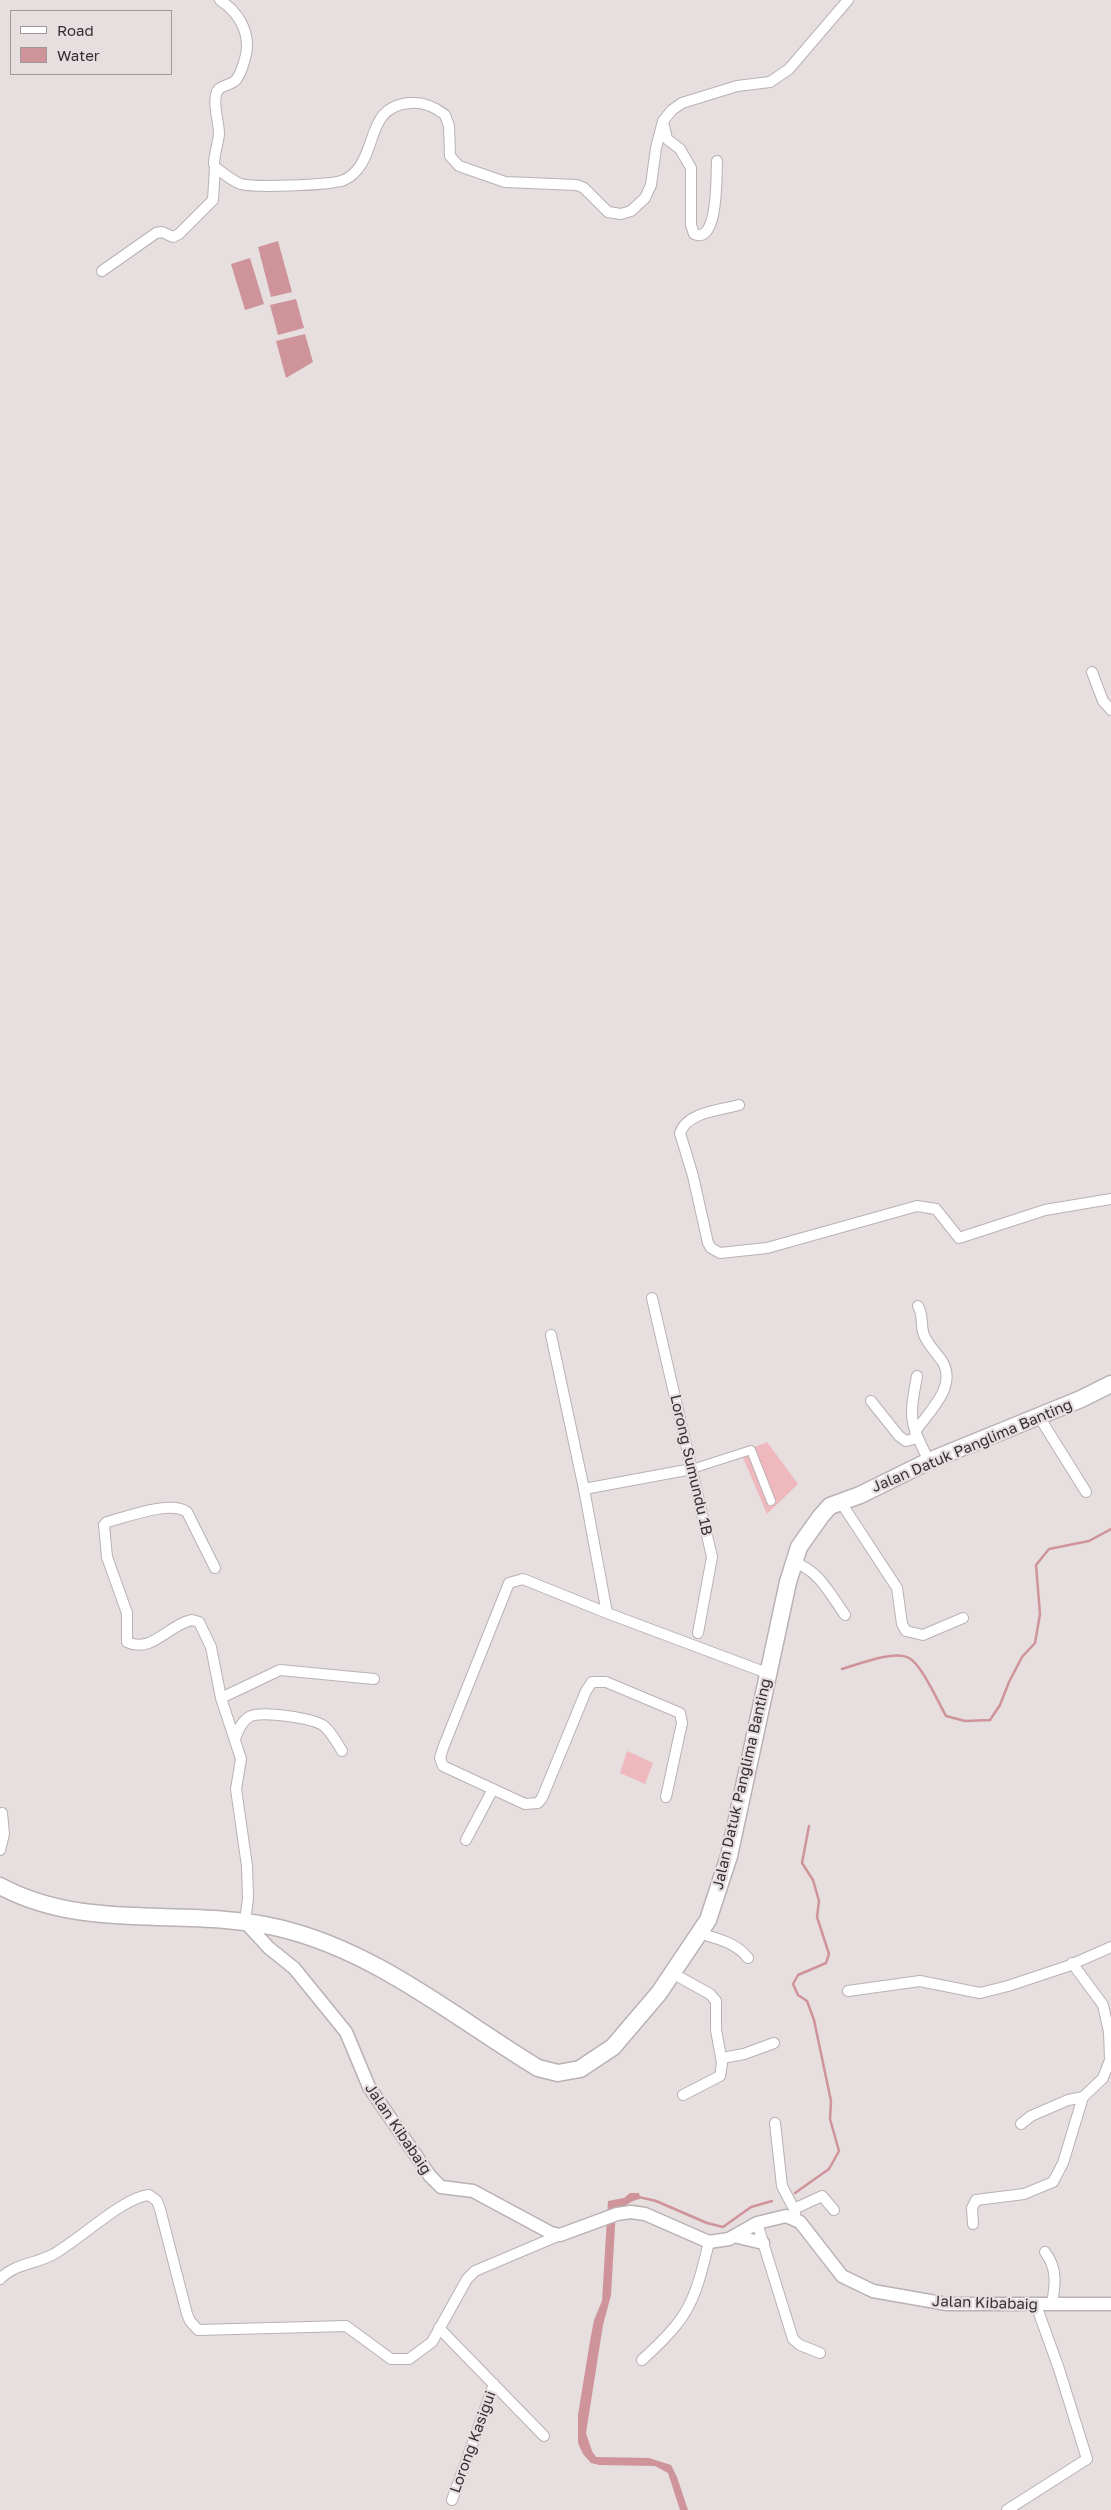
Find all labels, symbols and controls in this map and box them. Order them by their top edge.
legend [10,10,172,75]
text: Road [57,21,94,39]
text: Water [57,46,100,64]
street label: Lorong Sumundu 1B [666,1393,716,1537]
street label: Jalan Datuk Panglima Banting [869,1395,1075,1497]
street label: Jalan Datuk Panglima Banting [709,1677,775,1891]
street label: Jalan Kibabaig [361,2080,435,2178]
street label: Jalan Kibabaig [932,2292,1038,2314]
street label: Lorong Kasigui [446,2389,500,2495]

